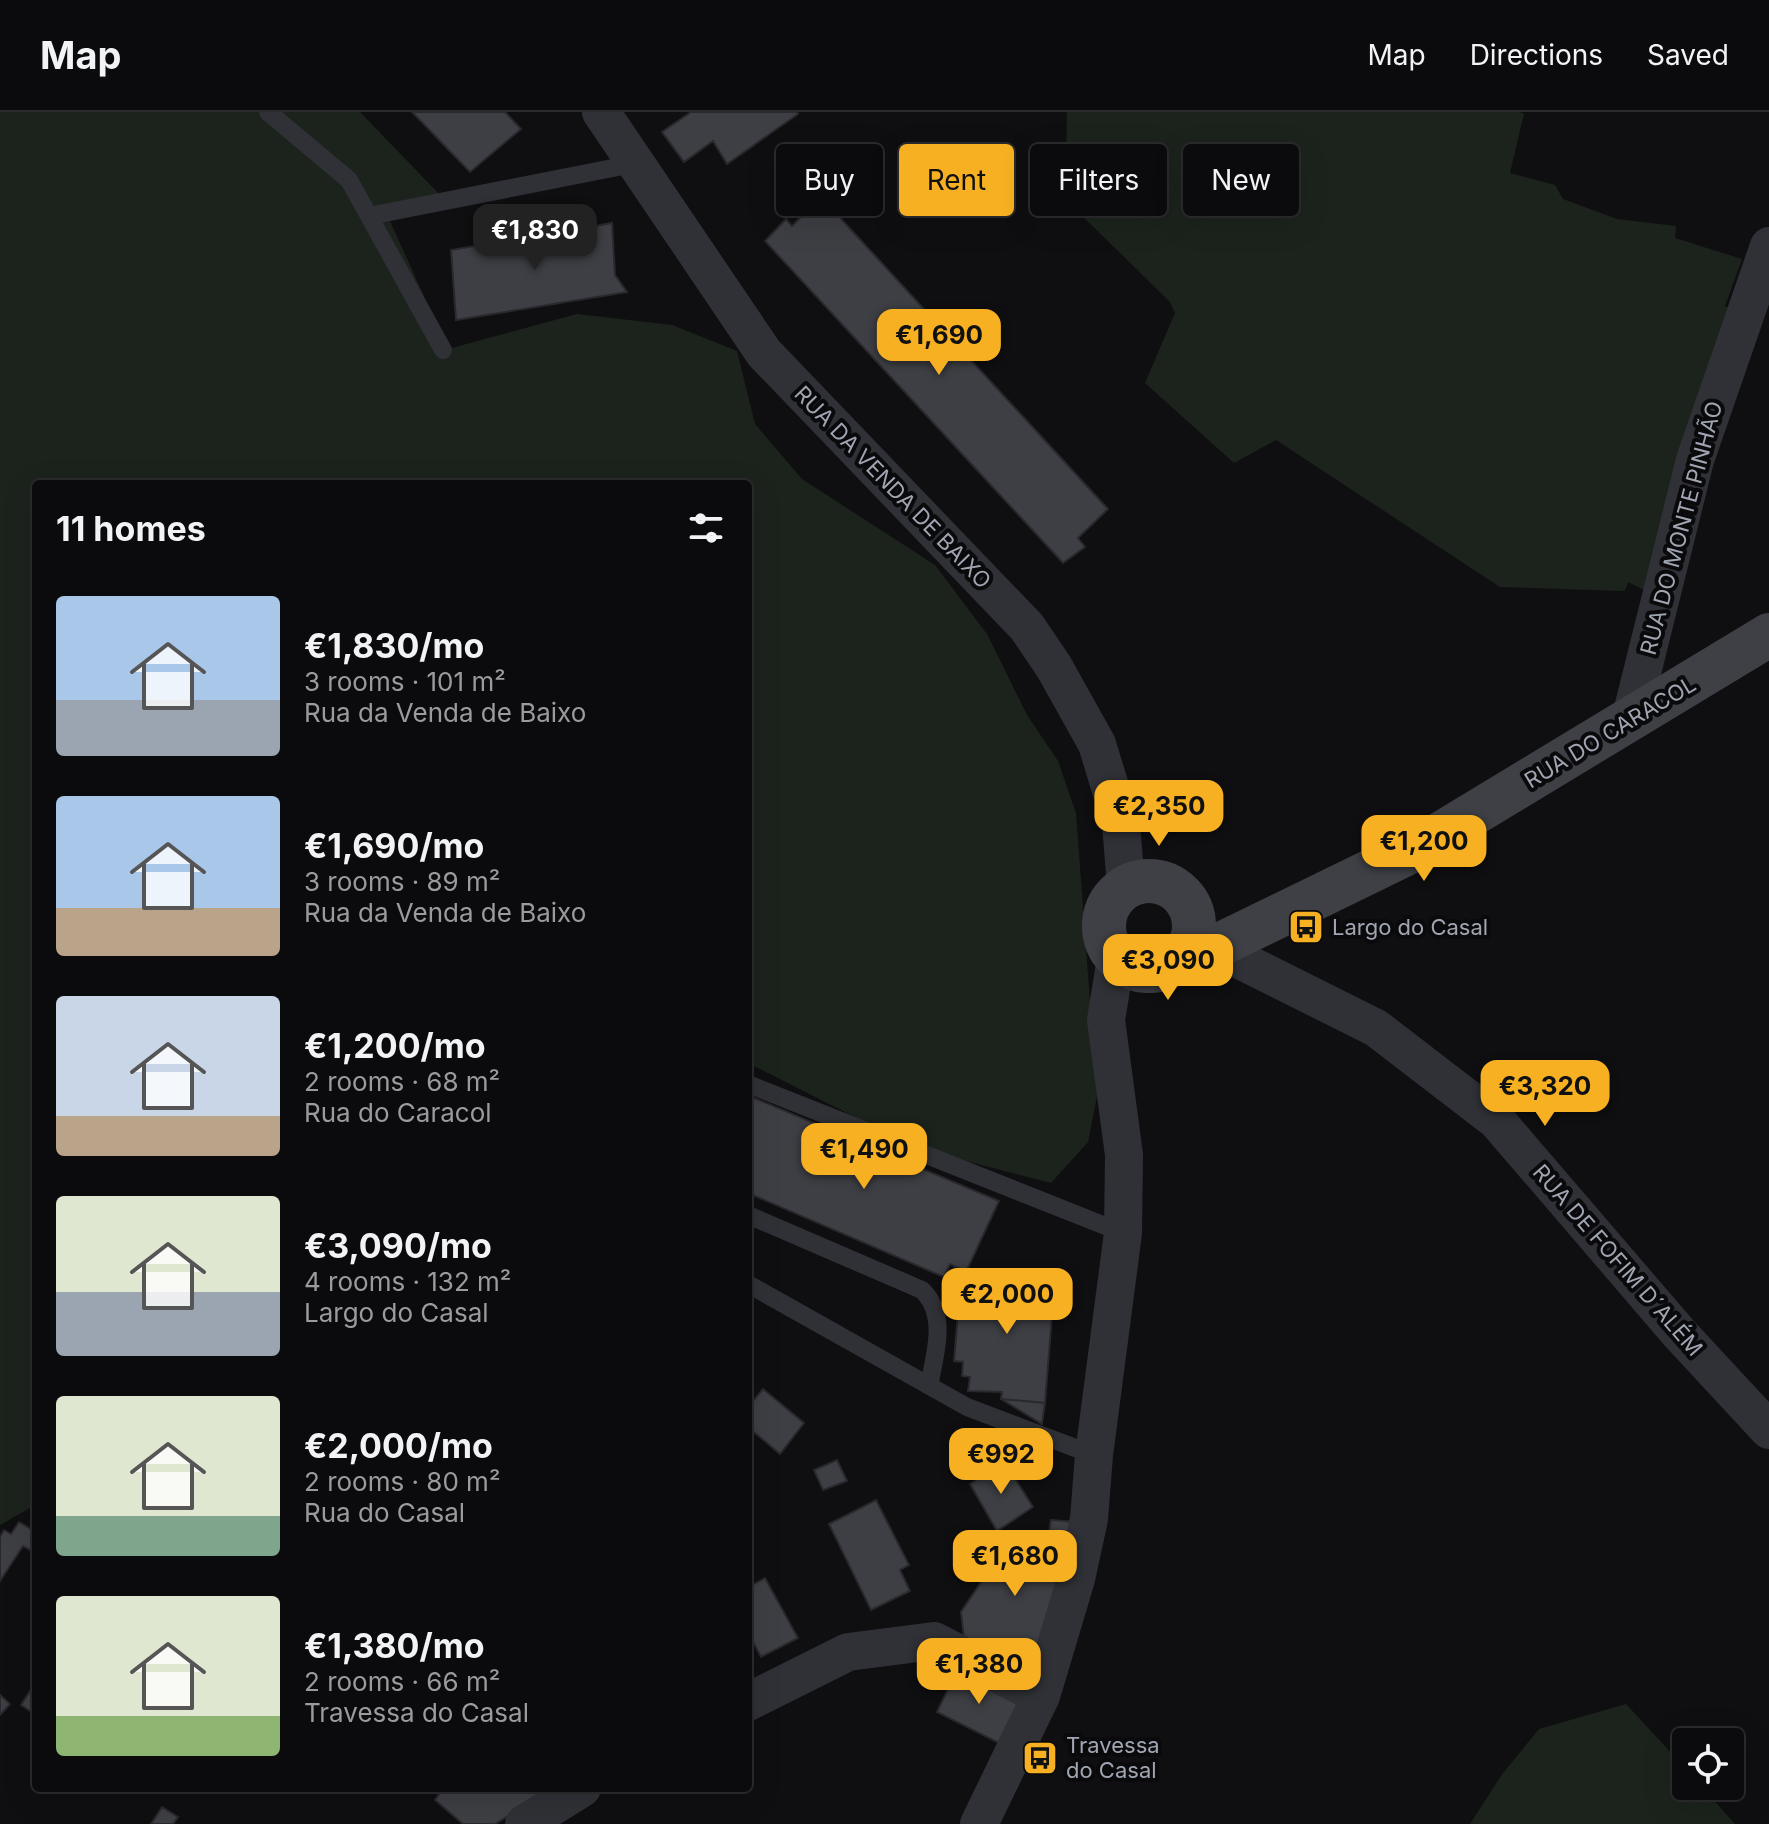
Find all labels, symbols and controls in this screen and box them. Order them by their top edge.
text: Map [40,32,121,78]
text: Map [1367,38,1426,72]
text: Directions [1470,38,1603,72]
text: Saved [1647,38,1729,72]
chip: Buy [776,144,883,216]
chip: Rent [899,144,1014,216]
chip: Filters [1030,144,1167,216]
chip: New [1183,144,1299,216]
pin: €1,830 [470,204,600,272]
text: €1,830 [491,214,579,245]
pin: €1,690 [874,309,1004,377]
text: €1,690 [895,319,983,350]
street label: RUA DA VENDA DE BAIXO [789,380,997,594]
street label: RUA DO MONTE PINHÃO [1635,398,1727,658]
icon: filters [684,506,728,550]
text: 11 homes [56,508,206,549]
text: €1,830/mo [304,625,484,666]
icon: home [120,628,216,724]
text: 3 rooms · 101 m² [304,666,506,697]
street label: RUA DO CARACOL [1520,671,1700,793]
text: Rua da Venda de Baixo [304,697,586,728]
pin: €2,350 [1094,780,1224,848]
text: €2,350 [1112,790,1206,821]
pin: €1,200 [1359,815,1489,883]
text: €1,690/mo [304,825,484,866]
text: €1,200 [1379,825,1469,856]
icon: home [120,828,216,924]
text: 3 rooms · 89 m² [304,866,500,897]
text: Rua da Venda de Baixo [304,897,586,928]
bus stop icon: Largo do Casal [1287,908,1325,946]
place label: Largo do Casal [1332,914,1488,940]
pin: €3,090 [1103,934,1233,1002]
text: €3,090 [1121,944,1215,975]
text: €1,200/mo [304,1025,486,1066]
icon: home [120,1028,216,1124]
pin: €3,320 [1480,1060,1610,1128]
text: 2 rooms · 68 m² [304,1066,500,1097]
text: €3,320 [1499,1070,1591,1101]
text: Rua do Caracol [304,1097,492,1128]
pin: €1,490 [799,1123,929,1191]
text: €1,490 [819,1133,909,1164]
street label: RUA DE FOFIM D´ALÉM [1528,1159,1708,1361]
text: €3,090/mo [304,1225,492,1266]
icon: home [120,1228,216,1324]
text: 4 rooms · 132 m² [304,1266,511,1297]
pin: €2,000 [942,1268,1072,1336]
text: €2,000 [960,1278,1054,1309]
text: Largo do Casal [304,1297,489,1328]
text: €2,000/mo [304,1425,493,1466]
icon: home [120,1428,216,1524]
pin: €992 [954,1428,1048,1496]
text: €992 [967,1438,1035,1469]
text: 2 rooms · 80 m² [304,1466,500,1497]
text: Rua do Casal [304,1497,465,1528]
pin: €1,680 [950,1530,1080,1598]
text: €1,680 [971,1540,1059,1571]
text: €1,380/mo [304,1625,485,1666]
icon: home [120,1628,216,1724]
pin: €1,380 [914,1638,1044,1706]
text: €1,380 [935,1648,1023,1679]
text: 2 rooms · 66 m² [304,1666,500,1697]
text: Travessa do Casal [304,1697,529,1728]
map controls [1672,1728,1744,1800]
button: locate [1672,1728,1744,1800]
place label: Travessa do Casal [1066,1732,1160,1783]
bus stop icon: Travessa do Casal [1021,1739,1059,1777]

